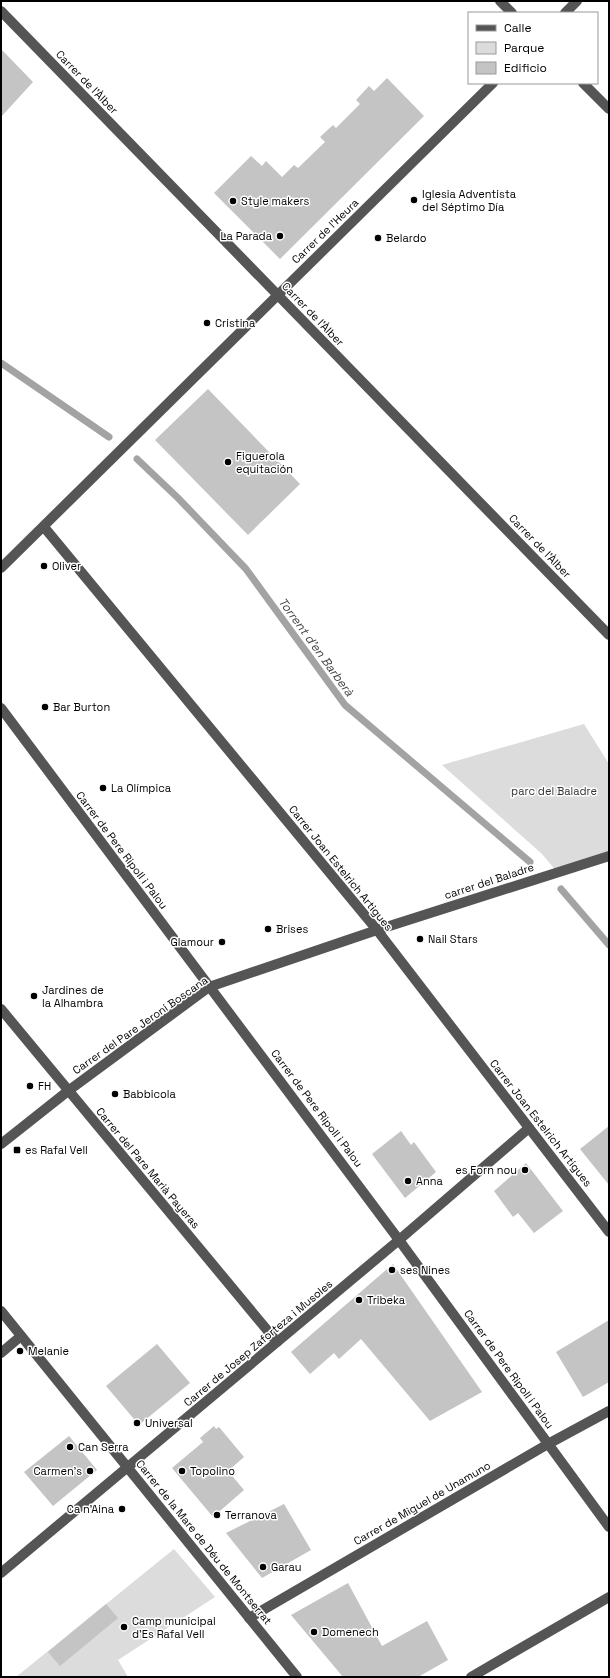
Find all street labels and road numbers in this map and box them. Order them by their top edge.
street label: Carrer de l'Àlber [53,47,121,117]
street label: Carrer de l'Heura [289,195,362,266]
street label: Carrer de l'Àlber [279,279,347,349]
street label: Carrer de l'Àlber [506,511,574,581]
street label: Carrer de Pere Ripoll i Palou [73,788,171,912]
street label: Carrer Joan Estelrich Artigues [286,802,396,934]
street label: carrer del Baladre [442,860,536,902]
street label: Carrer del Pare Jeroni Boscana [70,972,211,1077]
street label: Carrer de Pere Ripoll i Palou [268,1046,366,1170]
street label: Carrer Joan Estelrich Artigues [487,1057,595,1190]
street label: Carrer del Pare Marià Payeras [93,1105,203,1232]
street label: Carrer de Josep Zaforteza i Musoles [181,1276,335,1409]
street label: Carrer de Pere Ripoll i Palou [461,1307,557,1431]
street label: Carrer de la Mare de Déu de Montserrat [133,1457,275,1627]
street label: Carrer de Miguel de Unamuno [351,1458,493,1548]

